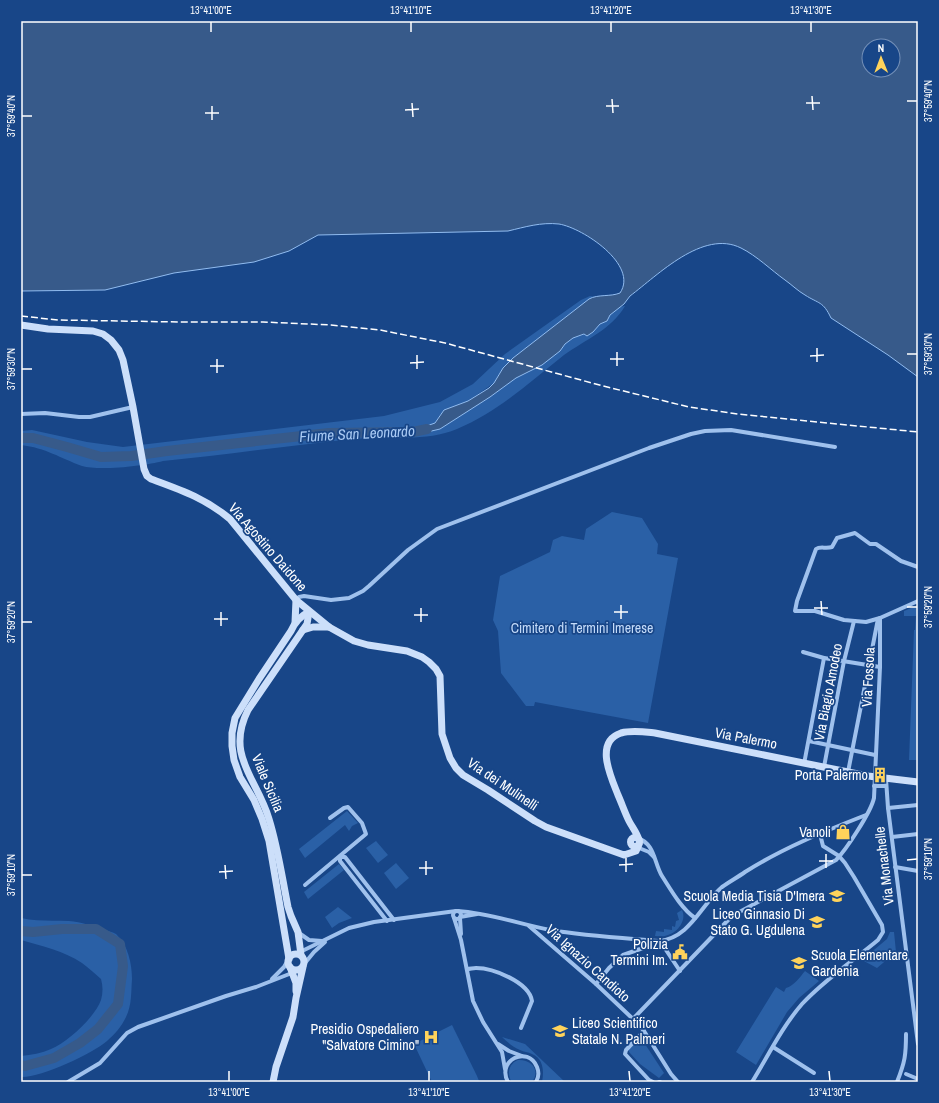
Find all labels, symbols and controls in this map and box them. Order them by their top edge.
text: 13°41'00"E [190,4,232,17]
text: 13°41'10"E [390,4,432,17]
text: 13°41'20"E [590,4,632,17]
text: 13°41'30"E [790,4,832,17]
north arrow [861,38,901,78]
text: N [877,41,884,55]
text: 37°59'40"N [922,80,935,122]
text: 37°59'40"N [5,95,18,137]
text: 37°59'30"N [922,333,935,375]
text: 37°59'30"N [5,348,18,390]
water label: Fiume San Leonardo [299,420,415,447]
street label: Via Agostino Daidone [225,499,311,595]
text: 37°59'20"N [922,586,935,628]
text: 37°59'20"N [5,601,18,643]
park label: Cimitero di Termini Imerese [511,619,653,637]
street label: Via Biagio Amodeo [810,642,846,742]
street label: Via Fossola [857,646,879,707]
street label: Via Palermo [713,723,779,753]
street label: Viale Sicilia [248,751,288,815]
street label: Via dei Mulinelli [464,754,542,814]
place label: Porta Palermo [795,766,868,784]
building icon: Porta Palermo [871,766,889,784]
place label: Vanoli [799,823,831,841]
shop icon: Vanoli [834,823,852,841]
street label: Via Monachelle [870,826,898,906]
text: 37°59'10"N [922,838,935,880]
text: 37°59'10"N [5,854,18,896]
place label: Scuola Media Tisia D'Imera [684,887,826,905]
school or university icon: Scuola Media Tisia D'Imera [828,887,846,905]
place label: Liceo Ginnasio Di Stato G. Ugdulena [711,905,806,939]
school or university icon: Liceo Ginnasio Di Stato G. Ugdulena [808,913,826,931]
street label: Via Ignazio Candioto [542,920,634,1006]
place label: Polizia Termini Im. [611,935,669,969]
public building icon: Polizia Termini Im. [671,943,689,961]
place label: Scuola Elementare Gardenia [811,946,908,980]
school or university icon: Scuola Elementare Gardenia [790,954,808,972]
place label: Liceo Scientifico Statale N. Palmeri [572,1014,665,1048]
place label: Presidio Ospedaliero "Salvatore Cimino" [311,1020,419,1054]
school or university icon: Liceo Scientifico Statale N. Palmeri [551,1022,569,1040]
hospital icon: Presidio Ospedaliero "Salvatore Cimino" [422,1028,440,1046]
text: 13°41'00"E [208,1086,250,1099]
text: 13°41'10"E [408,1086,450,1099]
text: 13°41'20"E [609,1086,651,1099]
text: 13°41'30"E [809,1086,851,1099]

